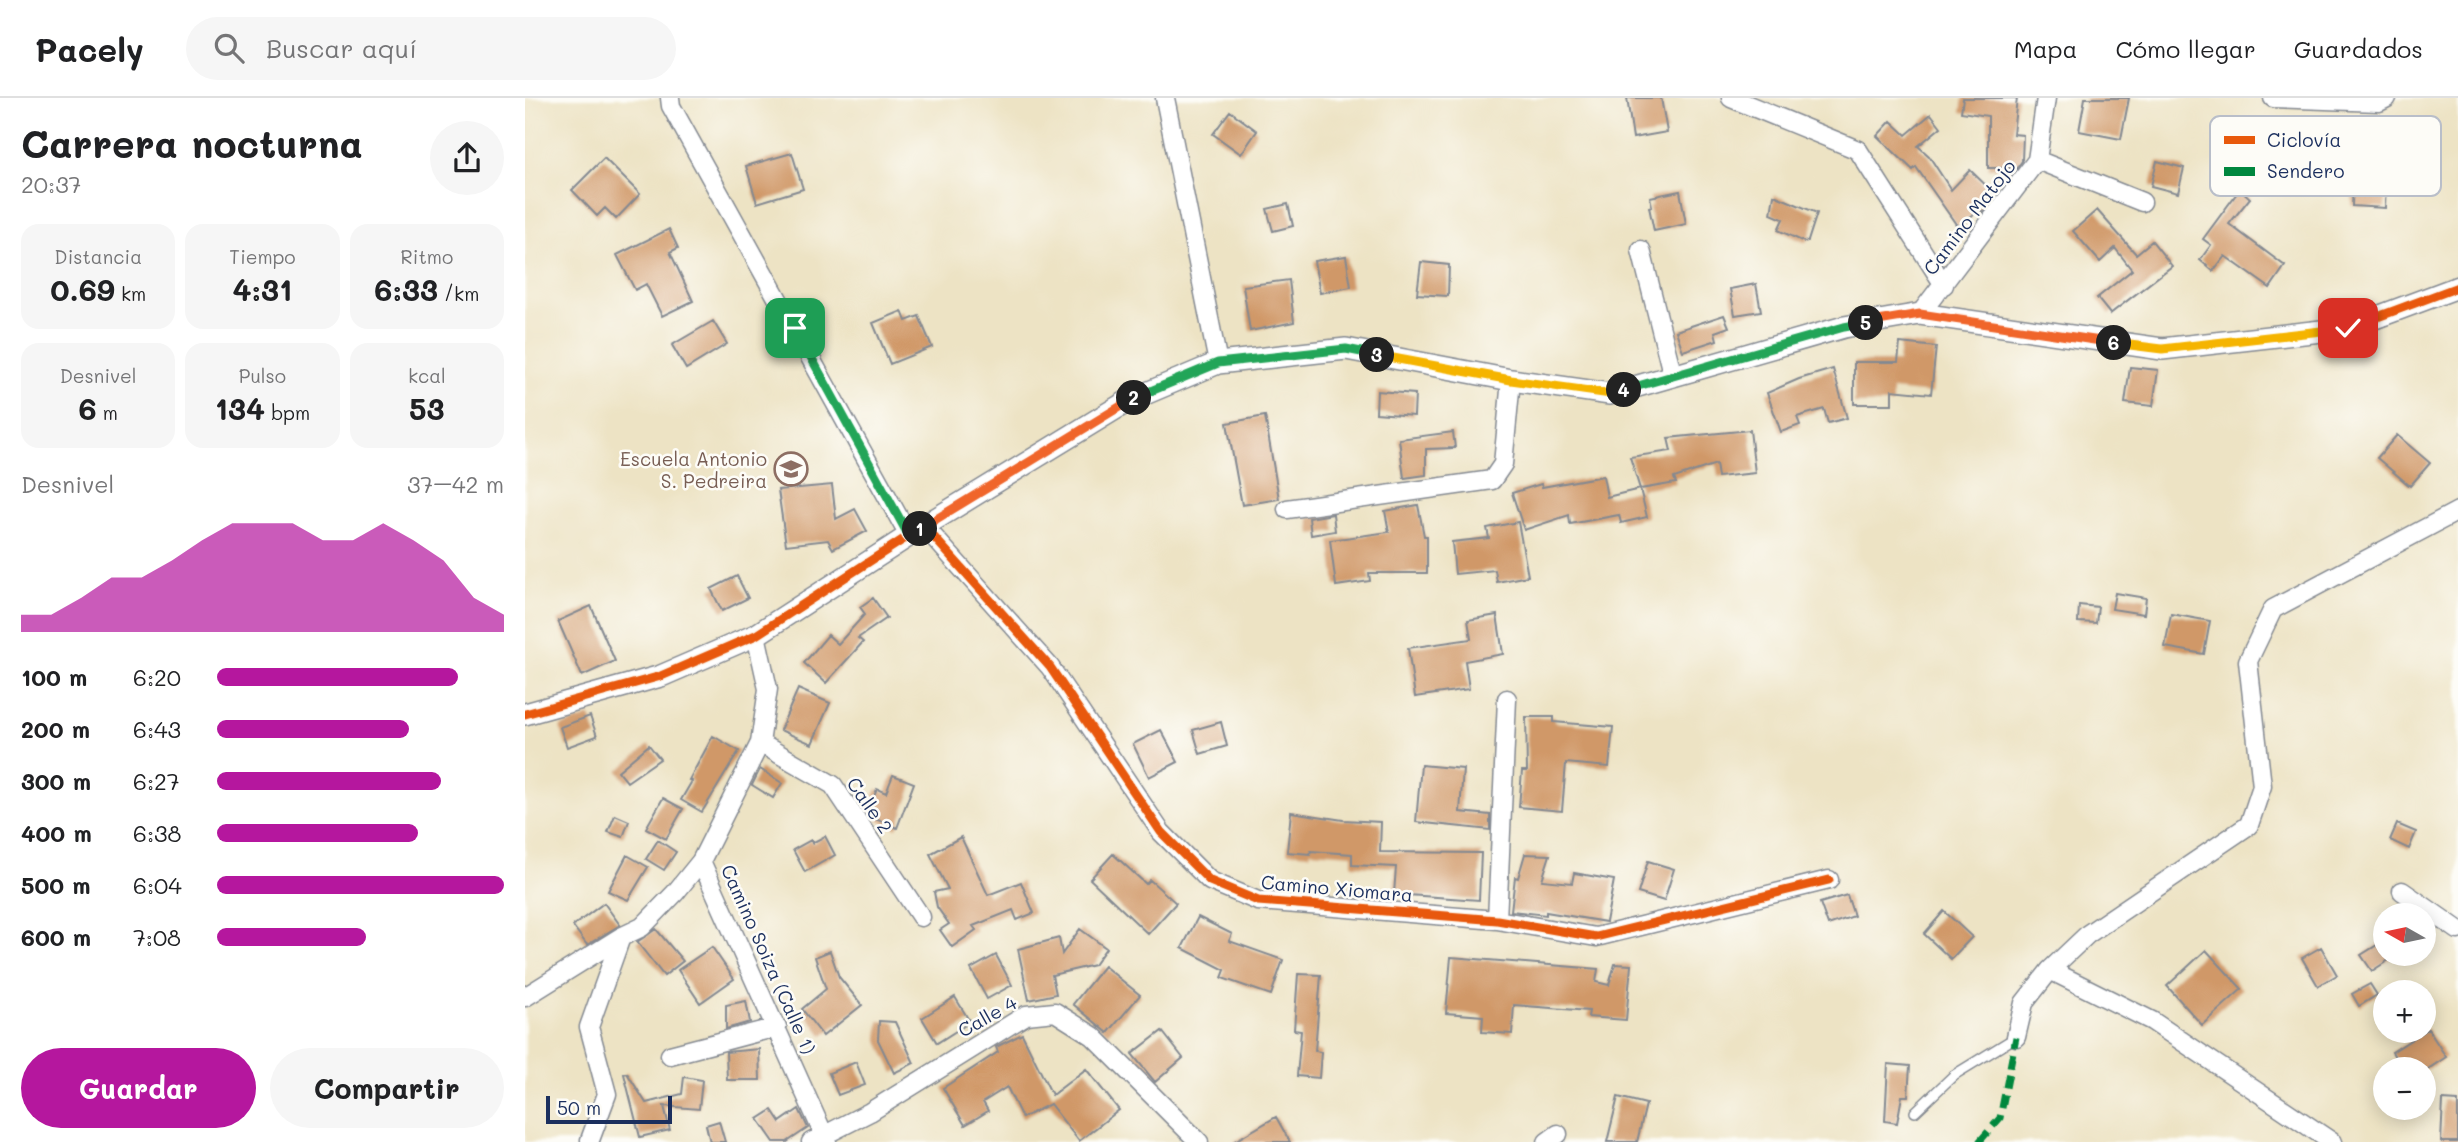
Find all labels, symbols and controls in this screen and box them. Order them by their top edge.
search box [186,17,676,80]
text: Pacely [35,27,144,70]
icon: search [210,29,248,67]
text: Buscar aquí [266,31,417,65]
text: Mapa [2014,33,2078,64]
text: Cómo llegar [2116,33,2256,64]
text: Guardados [2294,33,2423,64]
legend [2210,116,2441,196]
text: Carrera nocturna [21,118,363,168]
button: share [430,121,504,195]
text: Ciclovía [2267,127,2341,152]
street label: Camino Matojo [1917,154,2021,280]
text: Sendero [2267,158,2345,183]
text: 20:37 [21,169,81,199]
text: Distancia [54,244,142,269]
text: Tiempo [229,244,296,269]
text: Ritmo [400,244,453,269]
text: 0.69 [50,269,115,309]
text: 4:31 [233,269,292,309]
text: 6:33 [374,269,438,309]
text: km [115,281,146,306]
text: /km [438,281,479,306]
pin [765,298,825,358]
pin [2318,298,2378,358]
pin: 5 [1849,306,1883,341]
icon: arrive [776,309,814,347]
icon: check [2329,309,2367,347]
text: 5 [1860,310,1871,335]
pin: 6 [2097,326,2131,360]
text: 6 [2108,330,2119,355]
pin: 3 [1359,338,1395,372]
text: 3 [1371,342,1382,367]
text: Desnivel [60,363,137,388]
text: Pulso [239,363,286,388]
text: kcal [408,363,446,388]
pin: 4 [1607,372,1641,408]
text: 4 [1617,377,1630,402]
pin: 2 [1117,380,1151,416]
text: 2 [1128,385,1139,410]
text: 6 [78,388,97,428]
text: 134 [215,388,265,428]
text: 53 [409,388,445,428]
text: m [97,400,118,425]
text: bpm [265,400,310,425]
place label: Escuela Antonio S. Pedreira [620,446,767,493]
school or university icon: Escuela Antonio S. Pedreira [772,450,810,488]
text: Desnivel [21,469,114,499]
text: 37–42 m [407,469,504,499]
pin: 1 [903,512,937,546]
text: 1 [915,516,924,541]
text: 100 m [21,662,87,692]
text: 6:20 [133,662,181,692]
text: 200 m [21,714,90,744]
text: 6:43 [133,714,181,744]
text: 300 m [21,766,91,796]
text: 6:27 [133,766,180,796]
street label: Calle 2 [842,772,898,838]
text: 400 m [21,818,92,848]
text: 6:38 [133,818,181,848]
street label: Camino Soiza (Calle 1) [716,860,822,1058]
street label: Camino Xiomara [1260,869,1414,907]
text: 500 m [21,870,91,900]
text: 6:04 [133,870,182,900]
north arrow [2373,903,2436,966]
map controls [2373,903,2436,1120]
text: 600 m [21,922,91,952]
text: 7:08 [133,922,181,952]
button: + [2373,980,2436,1043]
street label: Calle 4 [953,990,1021,1042]
button: Guardar [21,1048,256,1128]
button: Compartir [270,1048,504,1128]
button: − [2373,1057,2436,1120]
scale bar [546,1093,672,1125]
text: 50 m [557,1095,601,1120]

